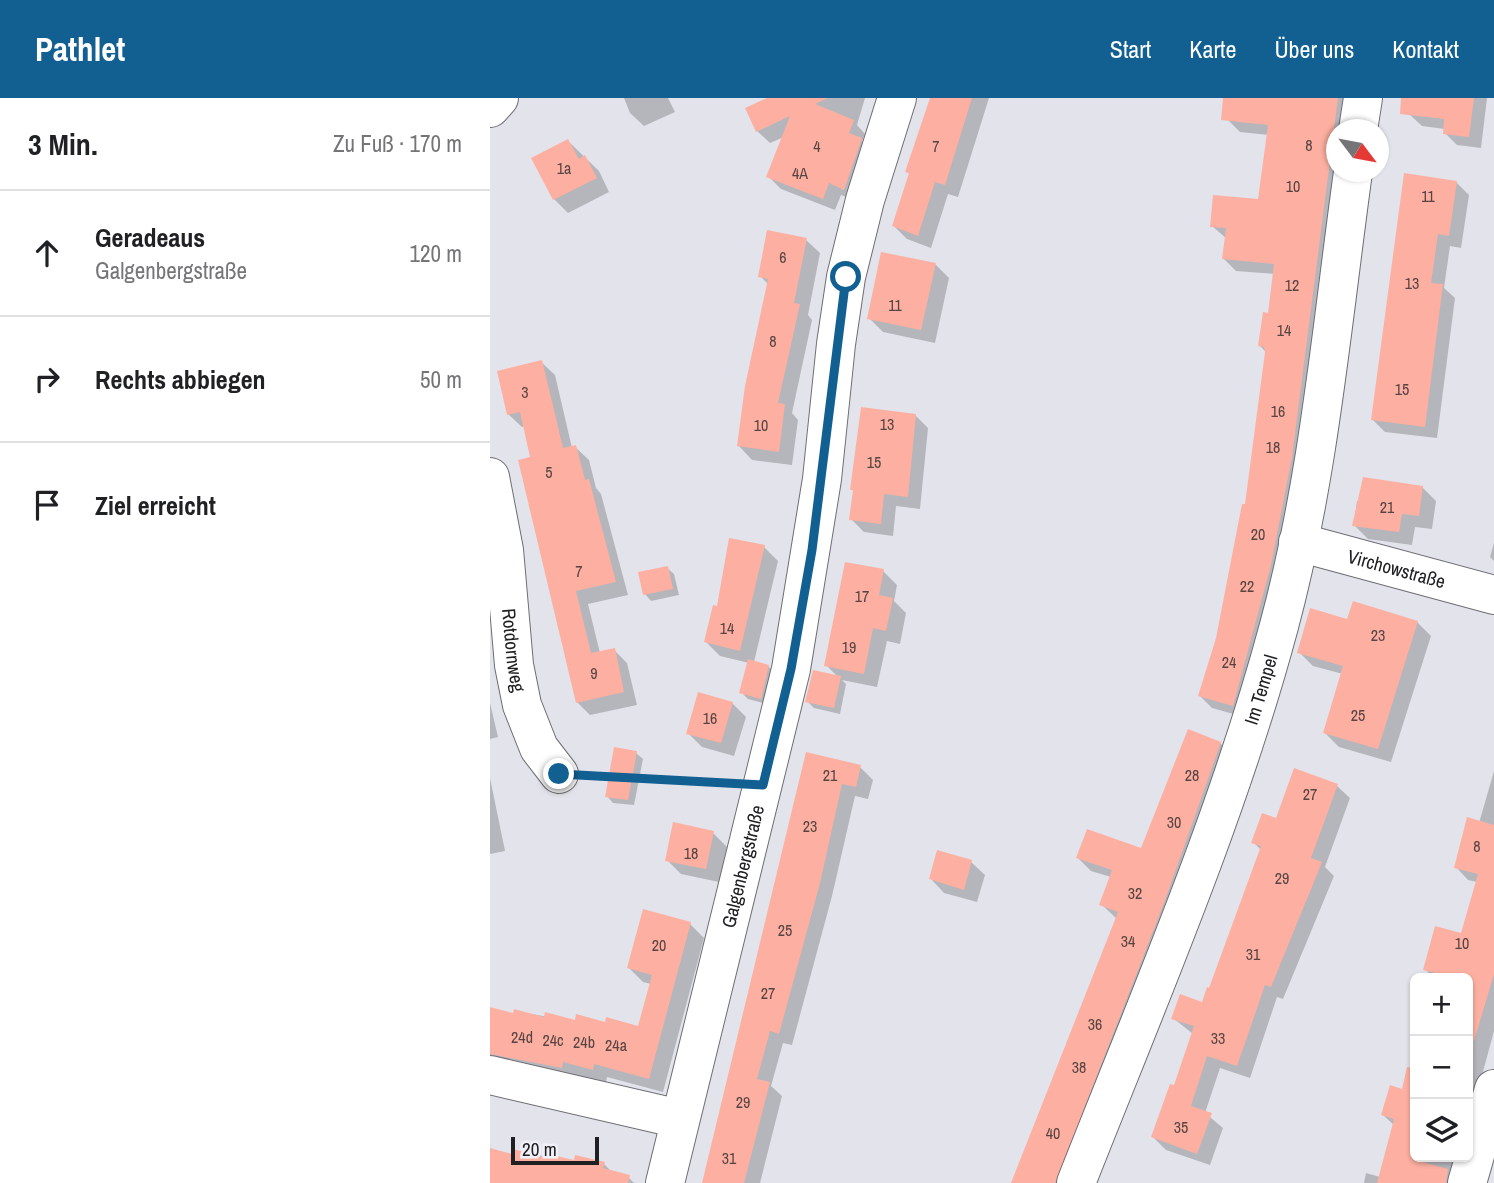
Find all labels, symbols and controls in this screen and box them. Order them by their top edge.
text: Pathlet [35,27,125,71]
text: Start [1110,33,1151,65]
text: Karte [1189,33,1236,65]
text: Über uns [1274,33,1354,65]
text: Kontakt [1392,33,1459,65]
north arrow [1326,119,1389,182]
text: 3 Min. [28,124,98,164]
text: Zu Fuß · 170 m [333,128,462,159]
house number: 8 [1305,134,1313,156]
house number: 4 [813,135,821,157]
house number: 7 [932,135,940,157]
house number: 1a [557,157,572,179]
house number: 4A [792,162,808,184]
house number: 10 [1286,175,1300,197]
house number: 11 [1421,185,1436,207]
text: Geradeaus [95,220,205,255]
icon: ahead [28,234,66,272]
text: 120 m [410,238,462,269]
house number: 6 [779,246,787,268]
text: Galgenbergstraße [95,255,247,286]
route start [830,261,861,292]
house number: 13 [1405,272,1419,294]
house number: 12 [1285,274,1299,296]
house number: 11 [888,294,903,316]
house number: 14 [1277,319,1291,341]
house number: 8 [769,330,777,352]
icon: right [28,360,66,398]
text: Rechts abbiegen [95,362,266,397]
text: 50 m [420,364,462,395]
house number: 15 [1395,378,1409,400]
house number: 3 [521,381,529,403]
house number: 16 [1271,400,1285,422]
house number: 13 [880,413,894,435]
house number: 10 [754,414,768,436]
house number: 18 [1266,436,1280,458]
house number: 15 [867,451,881,473]
house number: 5 [545,461,553,483]
icon: arrive [28,486,66,524]
text: Ziel erreicht [95,488,216,523]
house number: 21 [1380,496,1395,518]
house number: 20 [1251,523,1265,545]
street label: Virchowstraße [1345,543,1448,594]
house number: 7 [575,560,583,582]
house number: 22 [1240,575,1254,597]
house number: 17 [855,585,869,607]
street label: Rotdornweg [496,607,532,695]
house number: 14 [720,617,734,639]
house number: 23 [1371,624,1385,646]
house number: 19 [842,636,856,658]
house number: 24 [1222,651,1236,673]
street label: Im Tempel [1238,652,1283,728]
house number: 9 [590,662,598,684]
house number: 25 [1351,704,1365,726]
house number: 16 [703,707,717,729]
route end [543,758,574,789]
house number: 21 [823,764,838,786]
house number: 28 [1185,764,1199,786]
house number: 27 [1303,783,1317,805]
street label: Galgenbergstraße [715,802,770,931]
house number: 30 [1167,811,1181,833]
house number: 23 [803,815,817,837]
house number: 8 [1473,835,1481,857]
house number: 18 [684,842,698,864]
house number: 29 [1275,867,1289,889]
house number: 32 [1128,882,1142,904]
house number: 25 [778,919,792,941]
house number: 34 [1121,930,1135,952]
house number: 10 [1455,932,1469,954]
house number: 20 [652,934,666,956]
house number: 31 [1246,943,1261,965]
map controls [1410,973,1473,1162]
button: + [1410,973,1473,1036]
house number: 27 [761,982,775,1004]
house number: 36 [1088,1013,1102,1035]
house number: 24d [511,1026,533,1048]
house number: 33 [1211,1027,1225,1049]
house number: 24c [542,1029,564,1051]
house number: 24b [573,1031,595,1053]
house number: 24a [605,1034,628,1056]
button: − [1410,1036,1473,1099]
house number: 38 [1072,1056,1086,1078]
house number: 29 [736,1091,750,1113]
button: layers [1410,1099,1473,1162]
house number: 35 [1174,1116,1188,1138]
house number: 40 [1046,1122,1060,1144]
scale bar [511,1134,598,1166]
text: 20 m [522,1136,557,1162]
house number: 31 [722,1147,737,1169]

